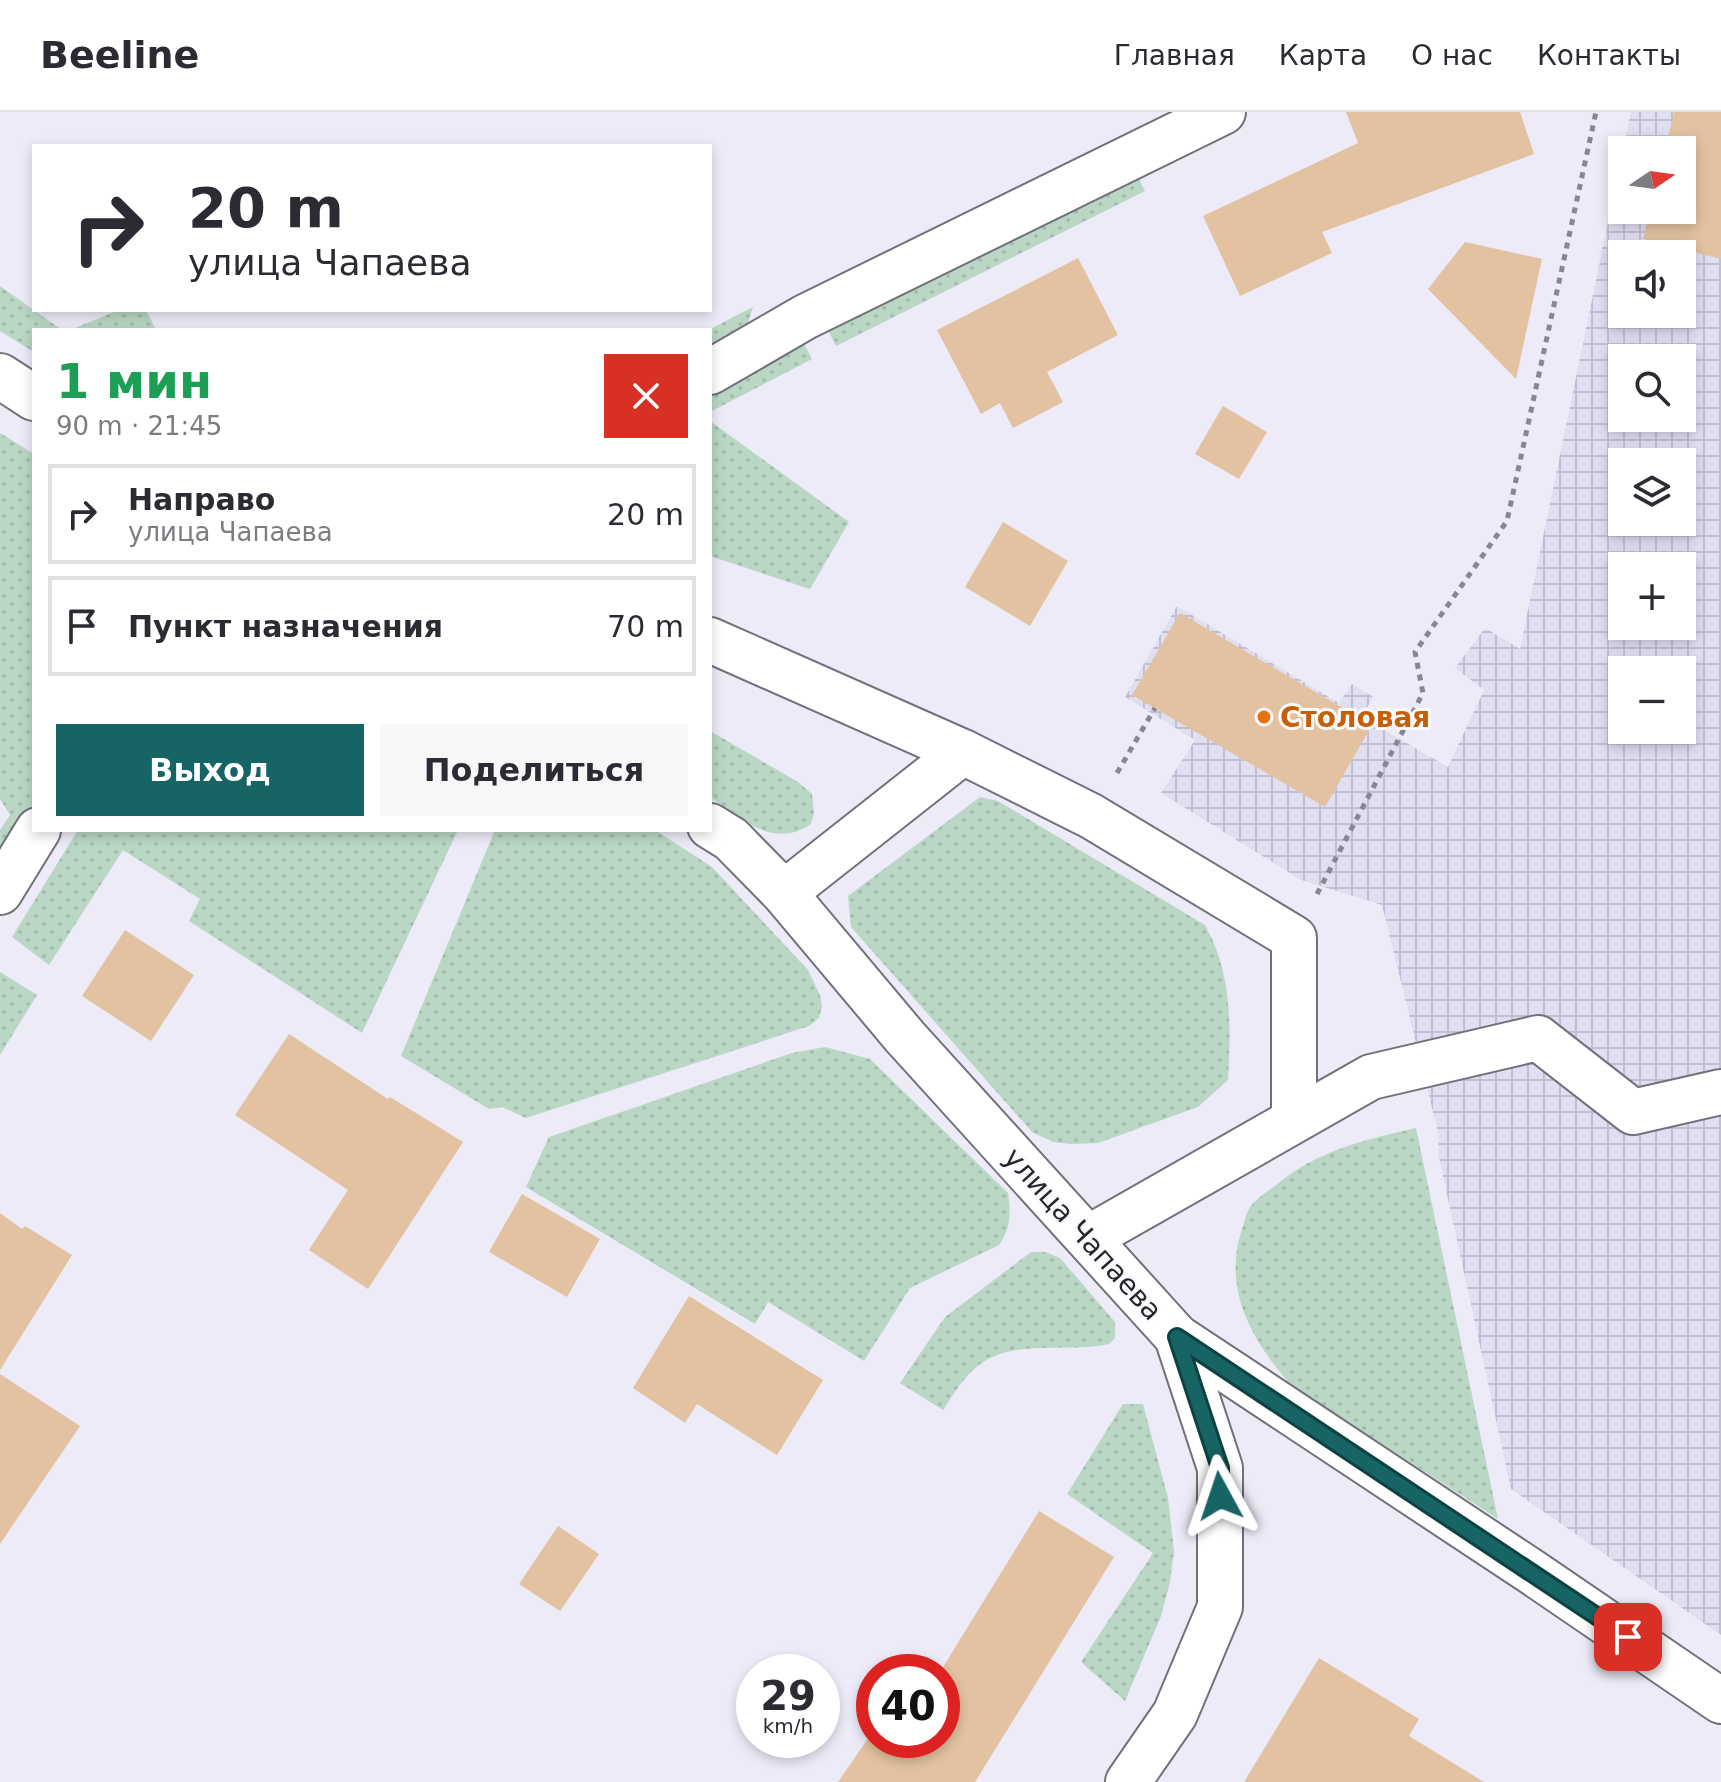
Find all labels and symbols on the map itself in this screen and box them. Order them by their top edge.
north arrow [1608,136,1696,224]
place label: Столовая [1280,701,1430,734]
marker: Столовая [1255,708,1273,726]
street label: улица Чапаева [997,1141,1169,1327]
position arrow [1178,1454,1262,1538]
pin [1594,1603,1662,1671]
speed limit sign: 40 [856,1654,960,1758]

